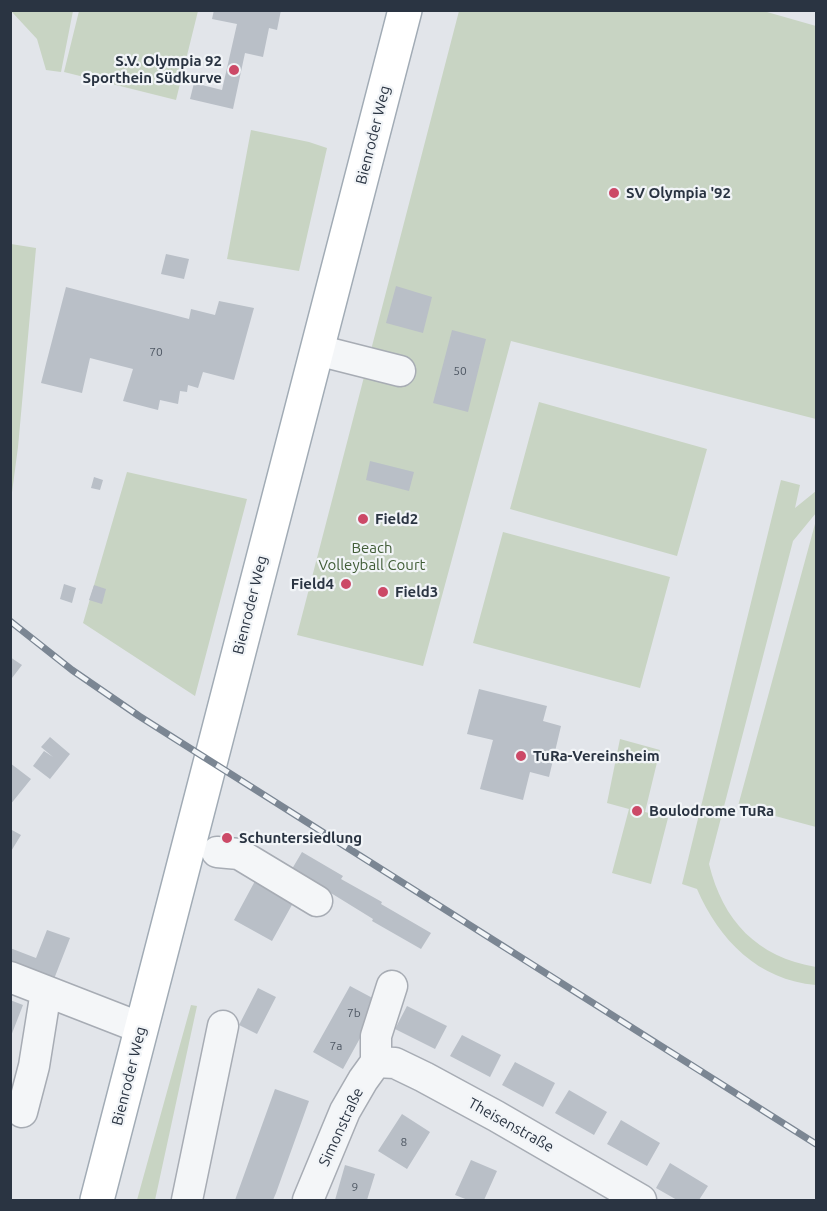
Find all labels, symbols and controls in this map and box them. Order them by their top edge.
place label: S.V. Olympia 92 Sporthein Südkurve [82,52,222,87]
marker: S.V. Olympia 92 Sporthein Südkurve [227,63,241,77]
street label: Bienroder Weg [352,84,394,186]
place label: SV Olympia '92 [626,184,731,202]
marker: SV Olympia '92 [607,186,621,200]
house number: 70 [149,345,163,359]
house number: 50 [453,364,467,378]
place label: Field2 [375,510,418,528]
marker: Field2 [356,512,370,526]
park label: Beach Volleyball Court [318,539,426,574]
street label: Bienroder Weg [229,554,271,656]
place label: Field4 [291,575,334,593]
marker: Field4 [339,577,353,591]
place label: Field3 [395,583,438,601]
marker: Field3 [376,585,390,599]
place label: TuRa-Vereinsheim [533,747,660,765]
marker: TuRa-Vereinsheim [514,749,528,763]
place label: Boulodrome TuRa [649,802,774,820]
marker: Boulodrome TuRa [630,804,644,818]
place label: Schuntersiedlung [239,829,362,847]
marker: Schuntersiedlung [220,831,234,845]
house number: 7b [347,1006,361,1020]
street label: Bienroder Weg [108,1025,150,1127]
house number: 7a [330,1039,342,1053]
street label: Simonstraße [315,1085,367,1169]
street label: Theisenstraße [465,1094,557,1156]
house number: 8 [401,1135,407,1149]
house number: 9 [352,1180,358,1194]

